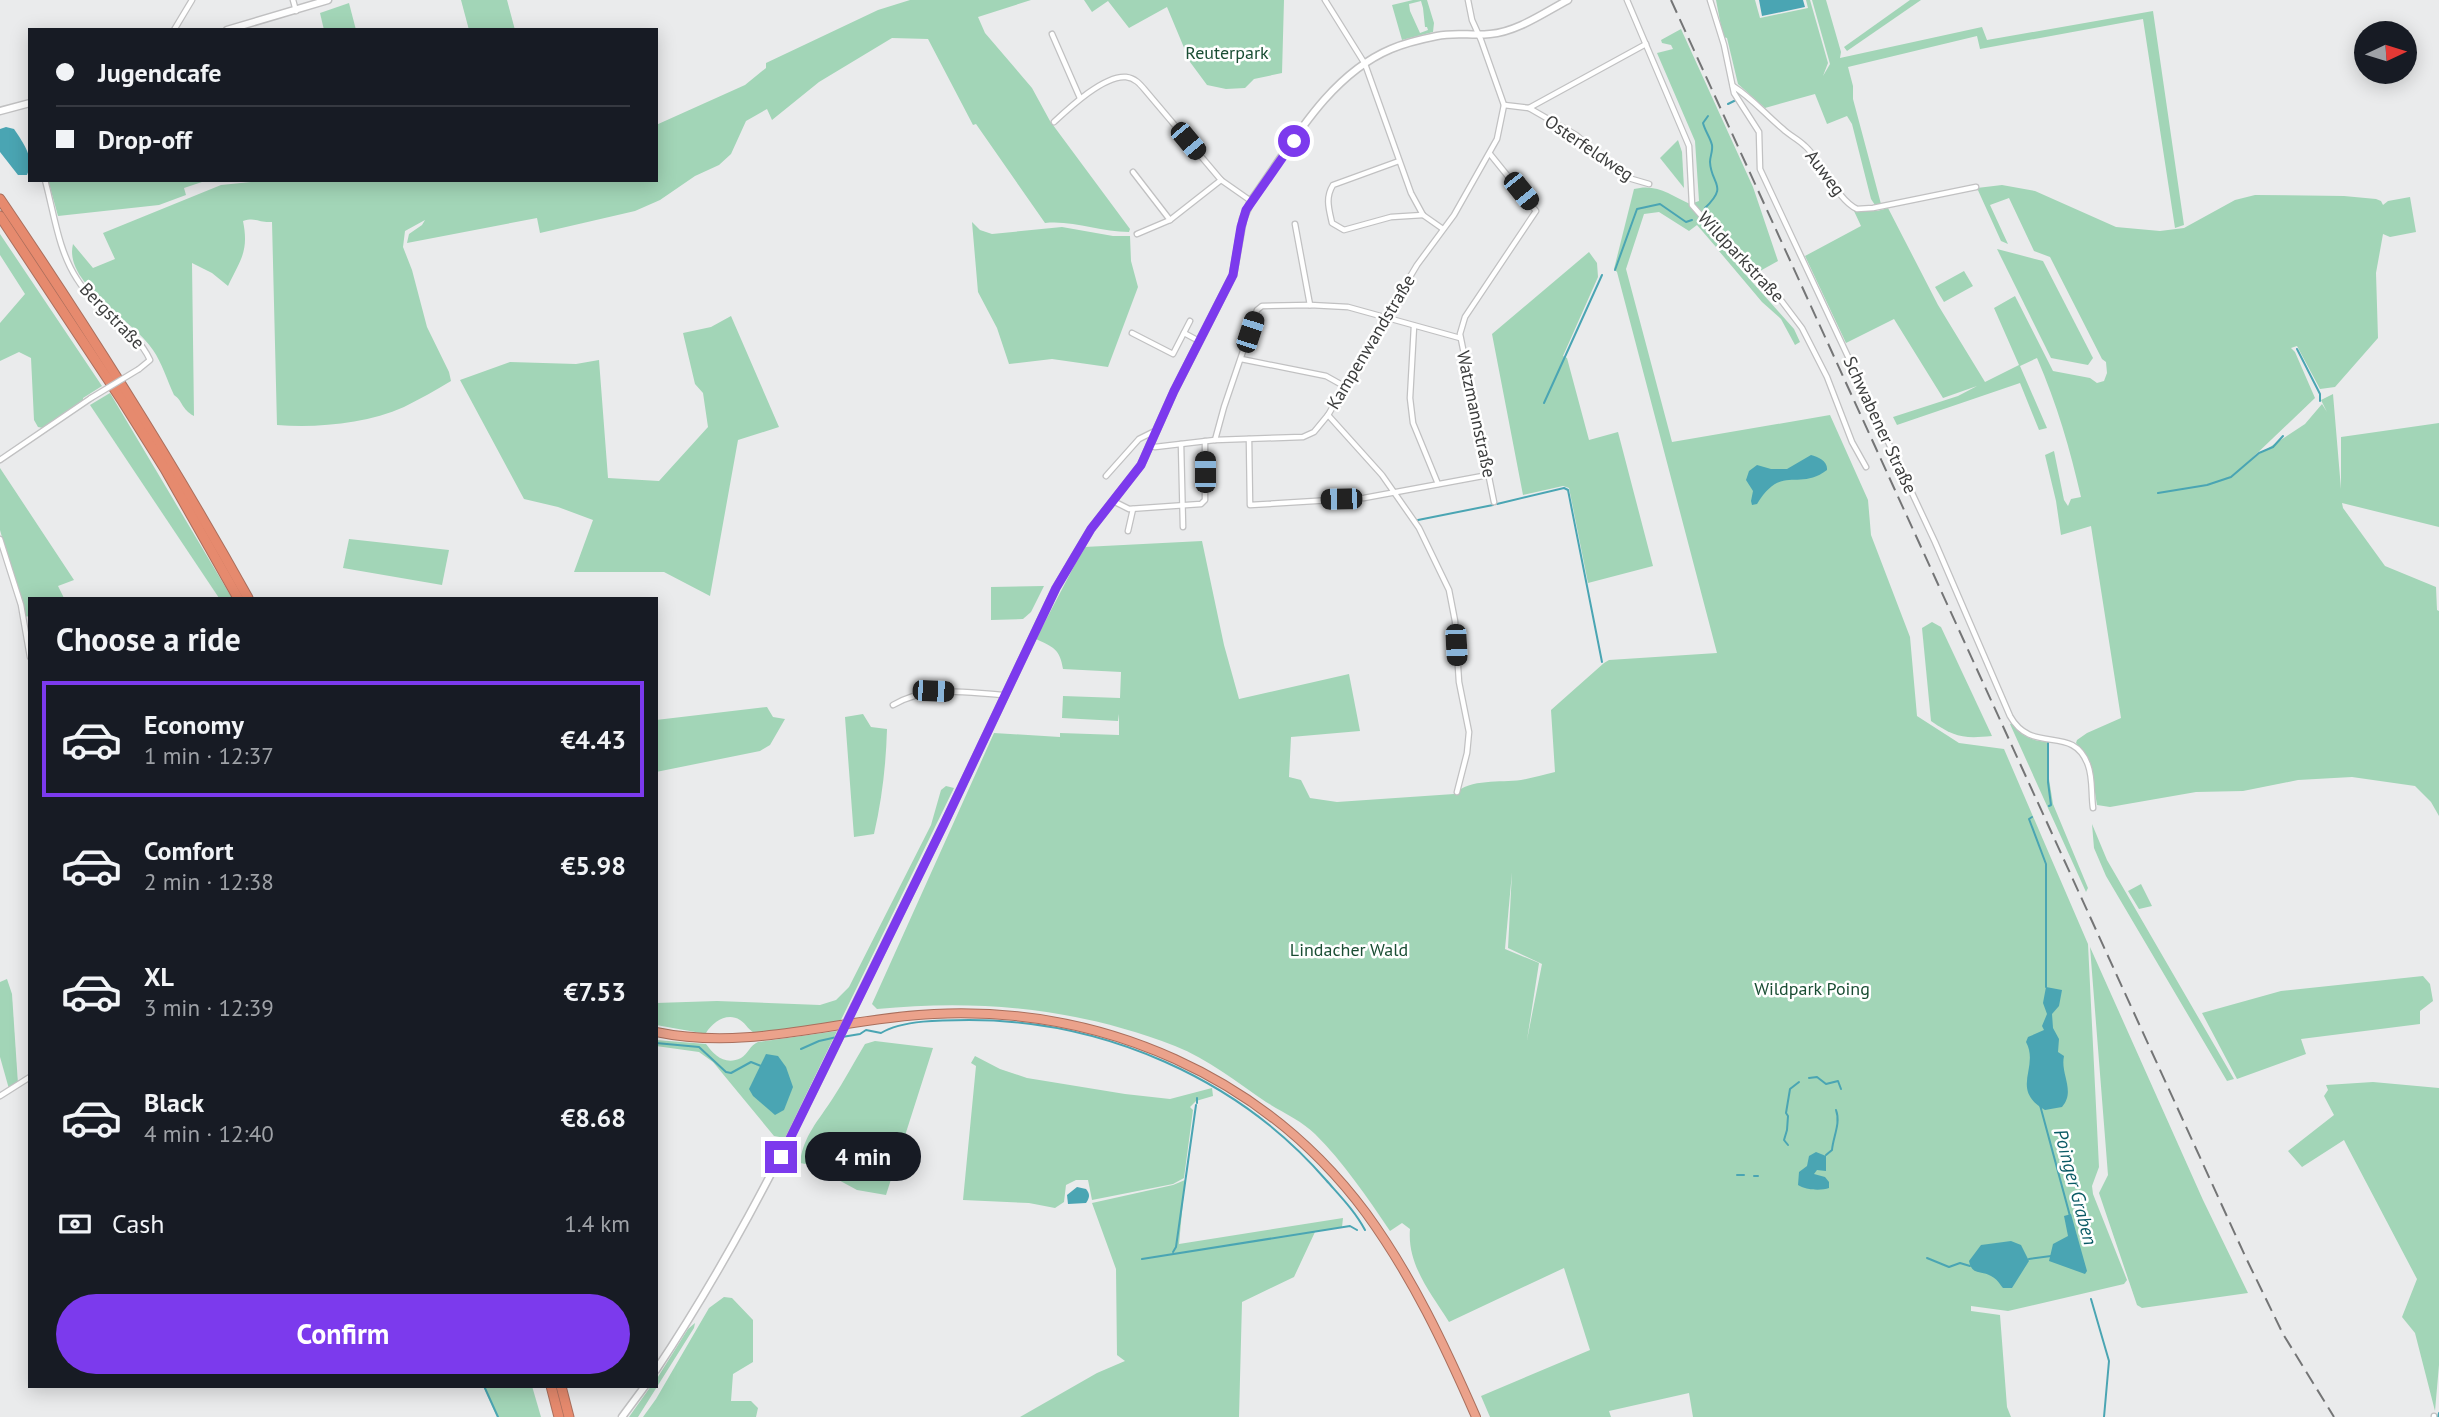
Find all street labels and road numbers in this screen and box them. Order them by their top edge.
street label: Osterfeldweg [1540,109,1638,186]
street label: Auweg [1801,145,1850,200]
street label: Wildparkstraße [1693,206,1790,307]
street label: Kampenwandstraße [1321,270,1420,413]
street label: Bergstraße [75,277,150,354]
street label: Watzmannstraße [1452,348,1501,479]
street label: Schwabener Straße [1839,352,1922,497]

